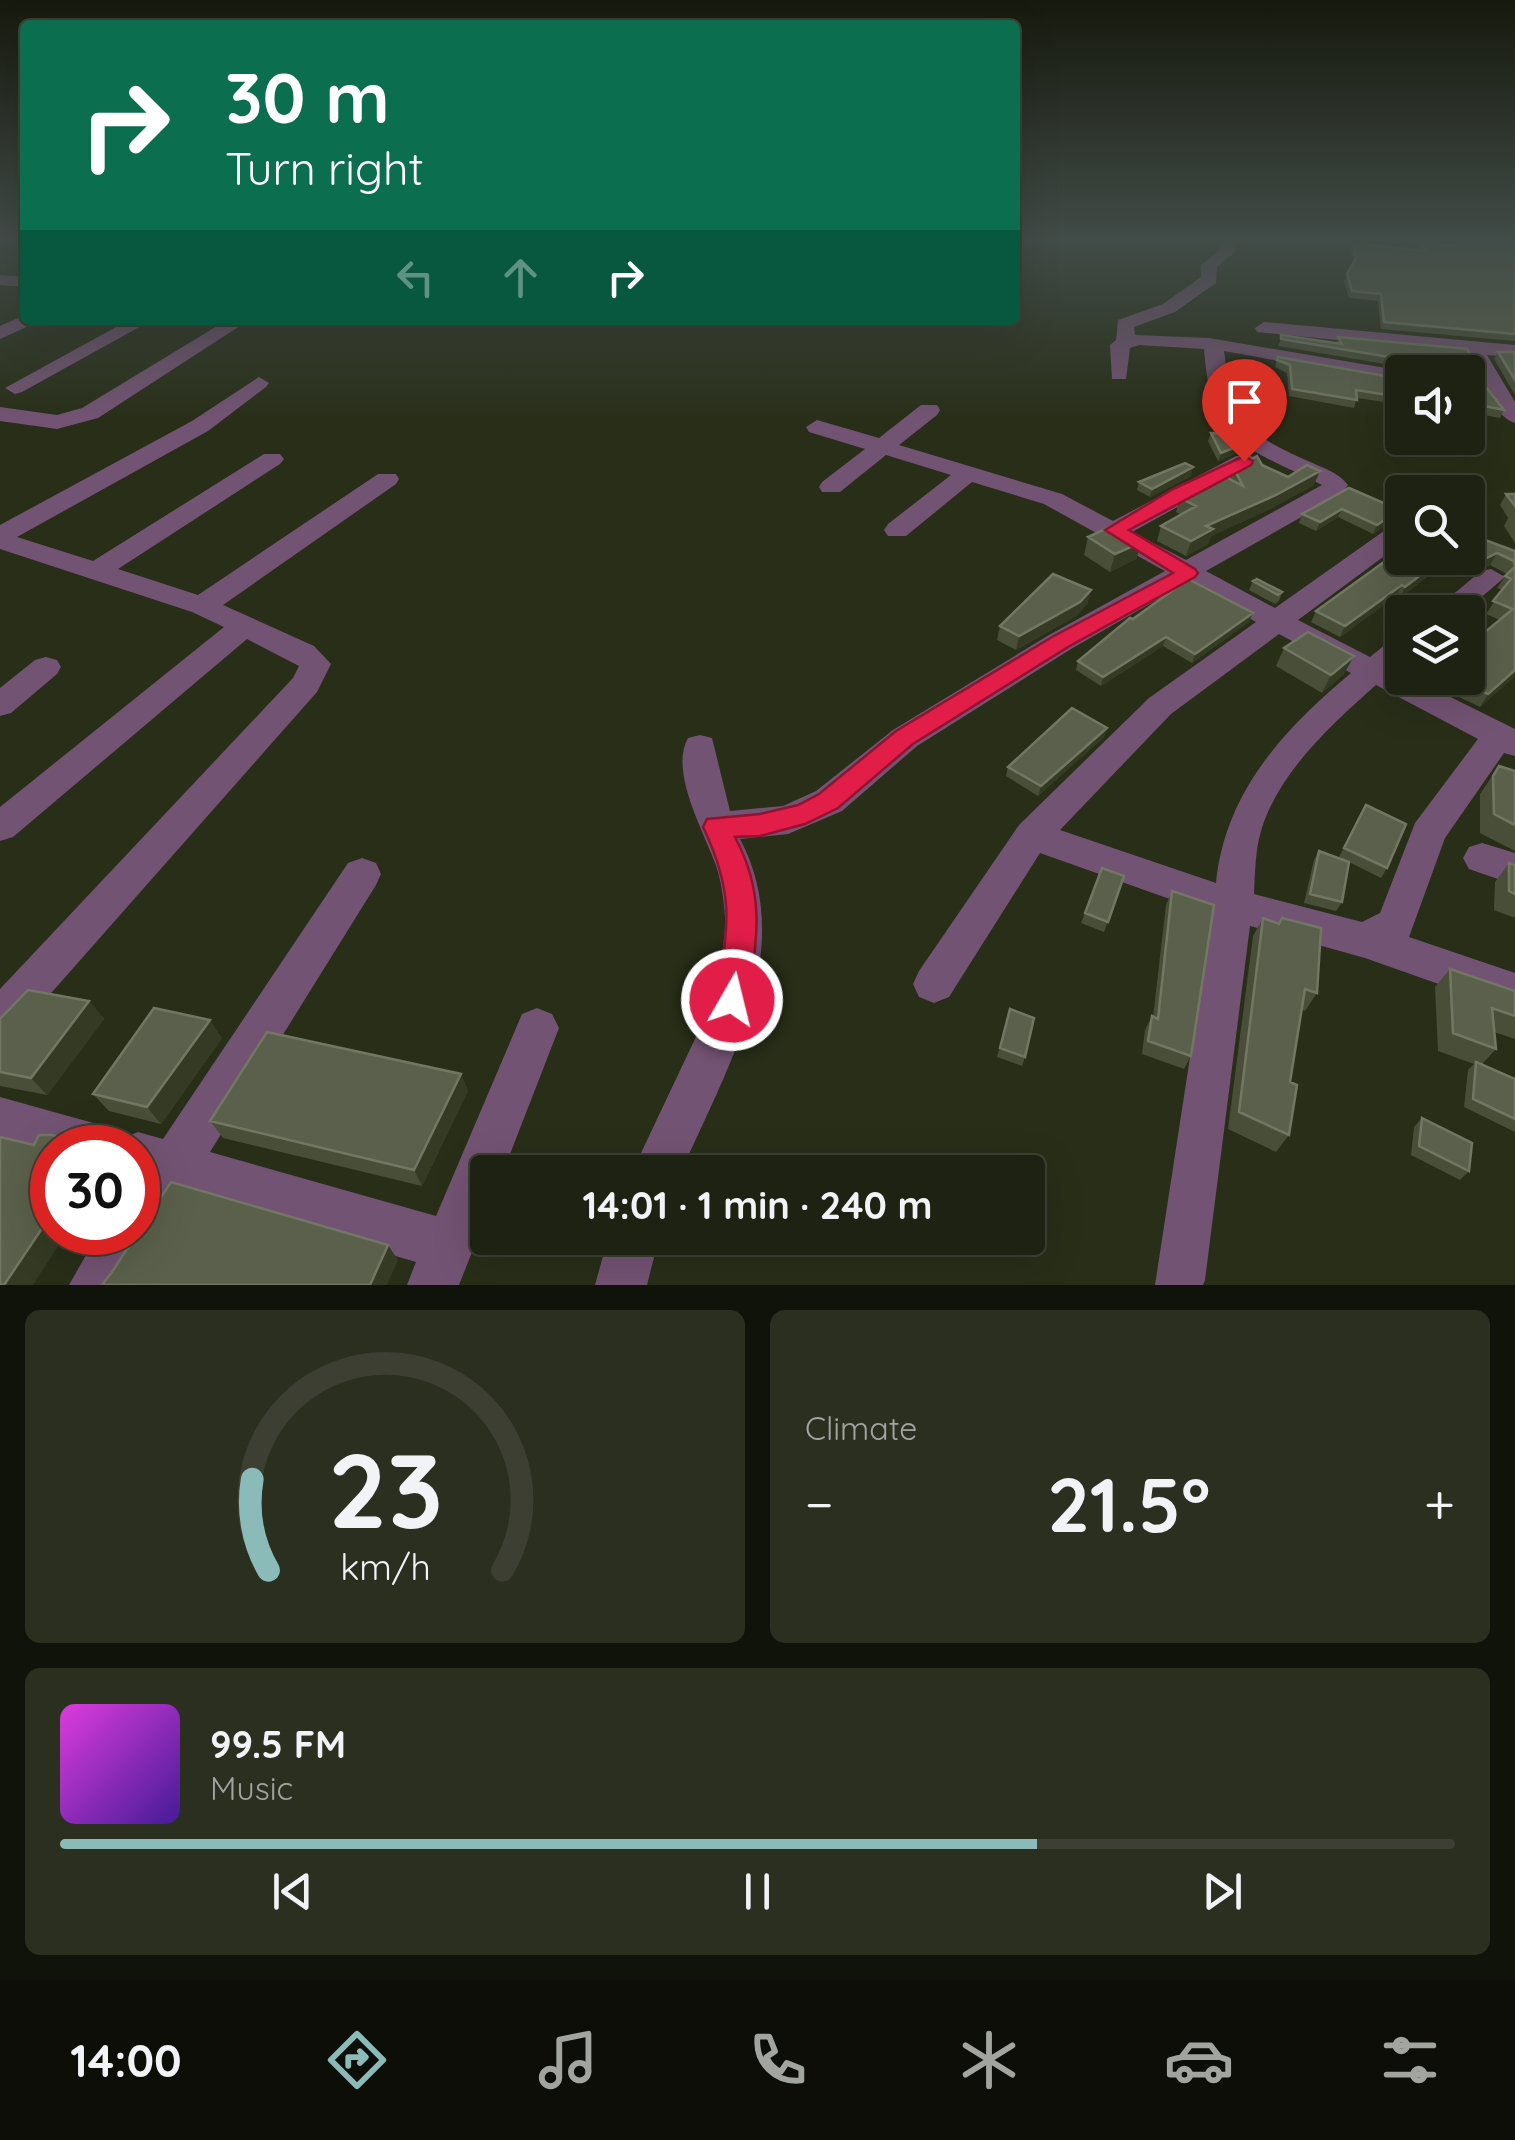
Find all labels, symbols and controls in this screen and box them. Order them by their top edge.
text: 30 m [225,53,390,141]
icon: right [60,60,190,190]
text: Turn right [225,140,424,196]
icon: left [388,250,443,305]
icon: ahead [493,250,548,305]
icon: right [598,250,653,305]
map controls [1385,355,1485,695]
button: sound [1385,355,1485,455]
pin [1202,359,1287,462]
icon: arrive [1217,374,1272,429]
button: search [1385,475,1485,575]
button: layers [1385,595,1485,695]
position arrow [680,948,784,1052]
speed limit sign: 30 [30,1125,160,1255]
text: 14:01 · 1 min · 240 m [582,1181,933,1229]
text: Climate [805,1408,917,1448]
text: 23 [327,1424,443,1554]
text: 21.5° [1047,1457,1210,1551]
text: − [805,1469,834,1538]
text: + [1424,1469,1455,1538]
text: km/h [340,1544,430,1589]
text: 99.5 FM [210,1720,346,1768]
text: Music [210,1768,293,1808]
icon: previous [265,1864,320,1919]
icon: pause [730,1864,785,1919]
icon: next [1195,1864,1250,1919]
icon: directions [322,2025,392,2095]
icon: music [533,2025,603,2095]
icon: phone [743,2025,813,2095]
icon: climate [954,2025,1024,2095]
icon: car [1164,2025,1234,2095]
icon: filters [1375,2025,1445,2095]
text: 14:00 [70,2032,182,2088]

